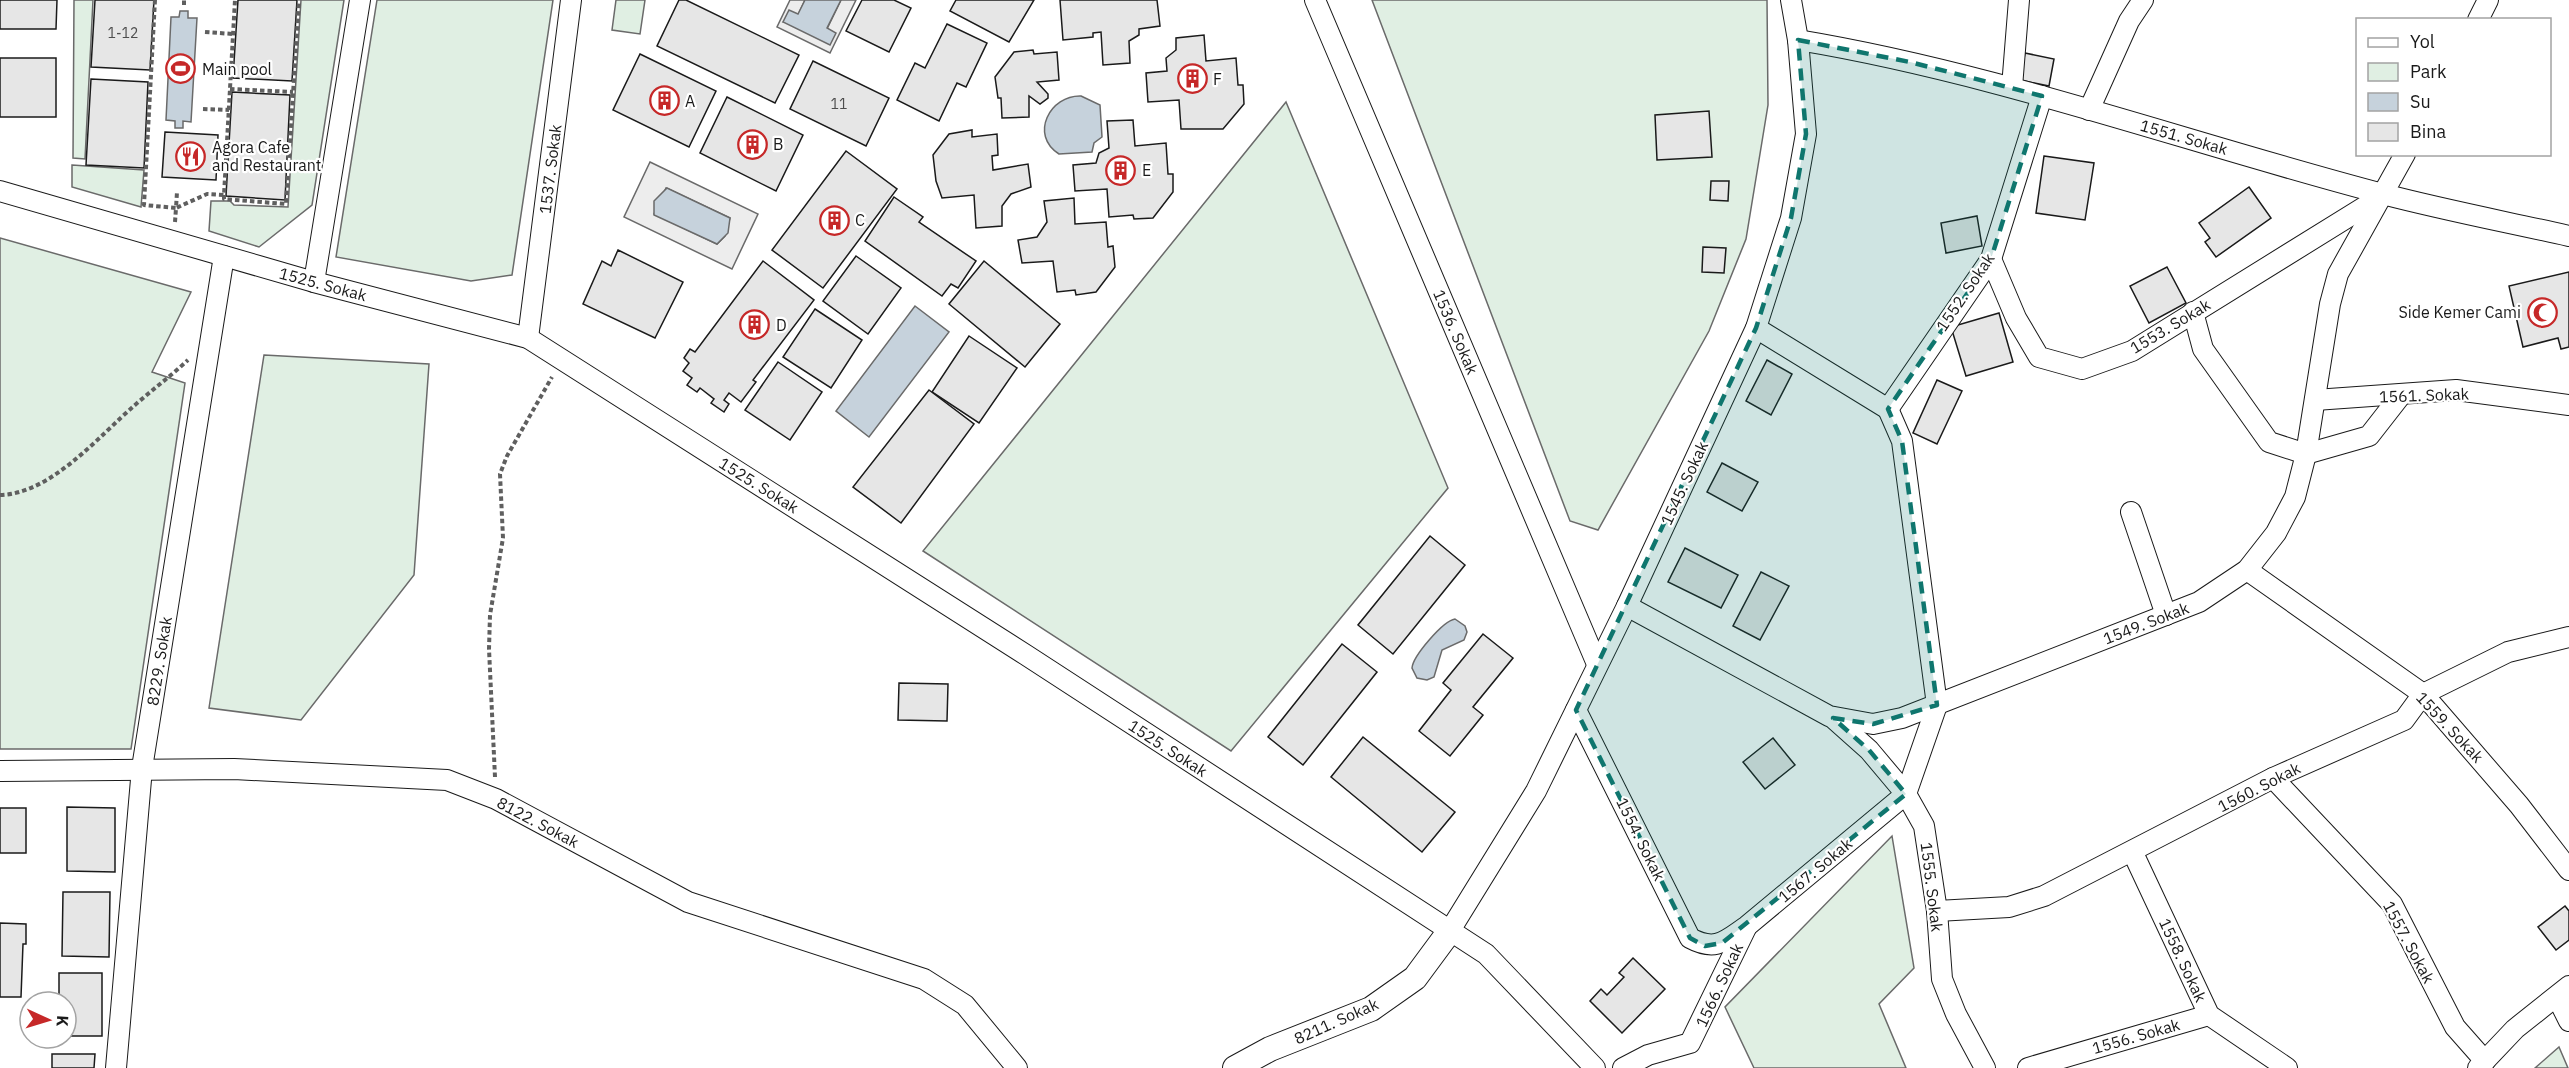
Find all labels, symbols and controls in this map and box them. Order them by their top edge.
legend [2356,18,2551,156]
house number: 1-12 [108,24,138,42]
text: Yol [2410,30,2435,53]
sports icon: Main pool [165,53,197,85]
place label: Main pool [202,59,272,79]
text: Park [2410,60,2447,83]
building icon: F [1176,63,1208,95]
place label: F [1213,69,1222,89]
building icon: A [648,85,680,117]
text: Su [2410,90,2431,113]
place label: A [685,91,695,111]
house number: 11 [831,95,847,113]
street label: 1551. Sokak [2138,115,2231,159]
text: Bina [2410,120,2446,143]
street label: 1537. Sokak [535,123,565,215]
building icon: B [736,128,768,160]
place label: B [773,134,783,154]
place label: Agora Cafe and Restaurant [212,137,321,175]
restaurant icon: Agora Cafe and Restaurant [175,140,207,172]
building icon: E [1105,154,1137,186]
place label: E [1142,160,1151,180]
building icon: C [818,204,850,236]
place label: C [855,210,865,230]
street label: 1552. Sokak [1932,249,1999,335]
street label: 1525. Sokak [277,263,370,305]
street label: 1536. Sokak [1429,287,1483,378]
street label: 1553. Sokak [2126,294,2214,358]
mosque icon: Side Kemer Cami [2526,296,2558,328]
place label: Side Kemer Cami [2398,302,2521,322]
building icon: D [739,309,771,341]
place label: D [776,315,787,335]
street label: 1561. Sokak [2379,383,2470,407]
street label: 1545. Sokak [1656,437,1712,528]
street label: 1525. Sokak [715,453,803,518]
street label: 1549. Sokak [2100,597,2192,648]
street label: 8229. Sokak [142,614,176,707]
street label: 1559. Sokak [2412,687,2488,767]
street label: 1525. Sokak [1125,715,1212,781]
street label: 1560. Sokak [2214,757,2304,816]
street label: 8122. Sokak [494,792,583,852]
street label: 1554. Sokak [1612,794,1670,884]
street label: 1567. Sokak [1774,833,1856,907]
street label: 1555. Sokak [1917,841,1947,933]
street label: 1557. Sokak [2379,898,2439,987]
street label: 1558. Sokak [2155,915,2211,1006]
street label: 1566. Sokak [1691,939,1747,1030]
north arrow [18,990,78,1050]
street label: 8211. Sokak [1291,993,1382,1048]
street label: 1556. Sokak [2090,1014,2183,1058]
text: K [53,1015,73,1027]

